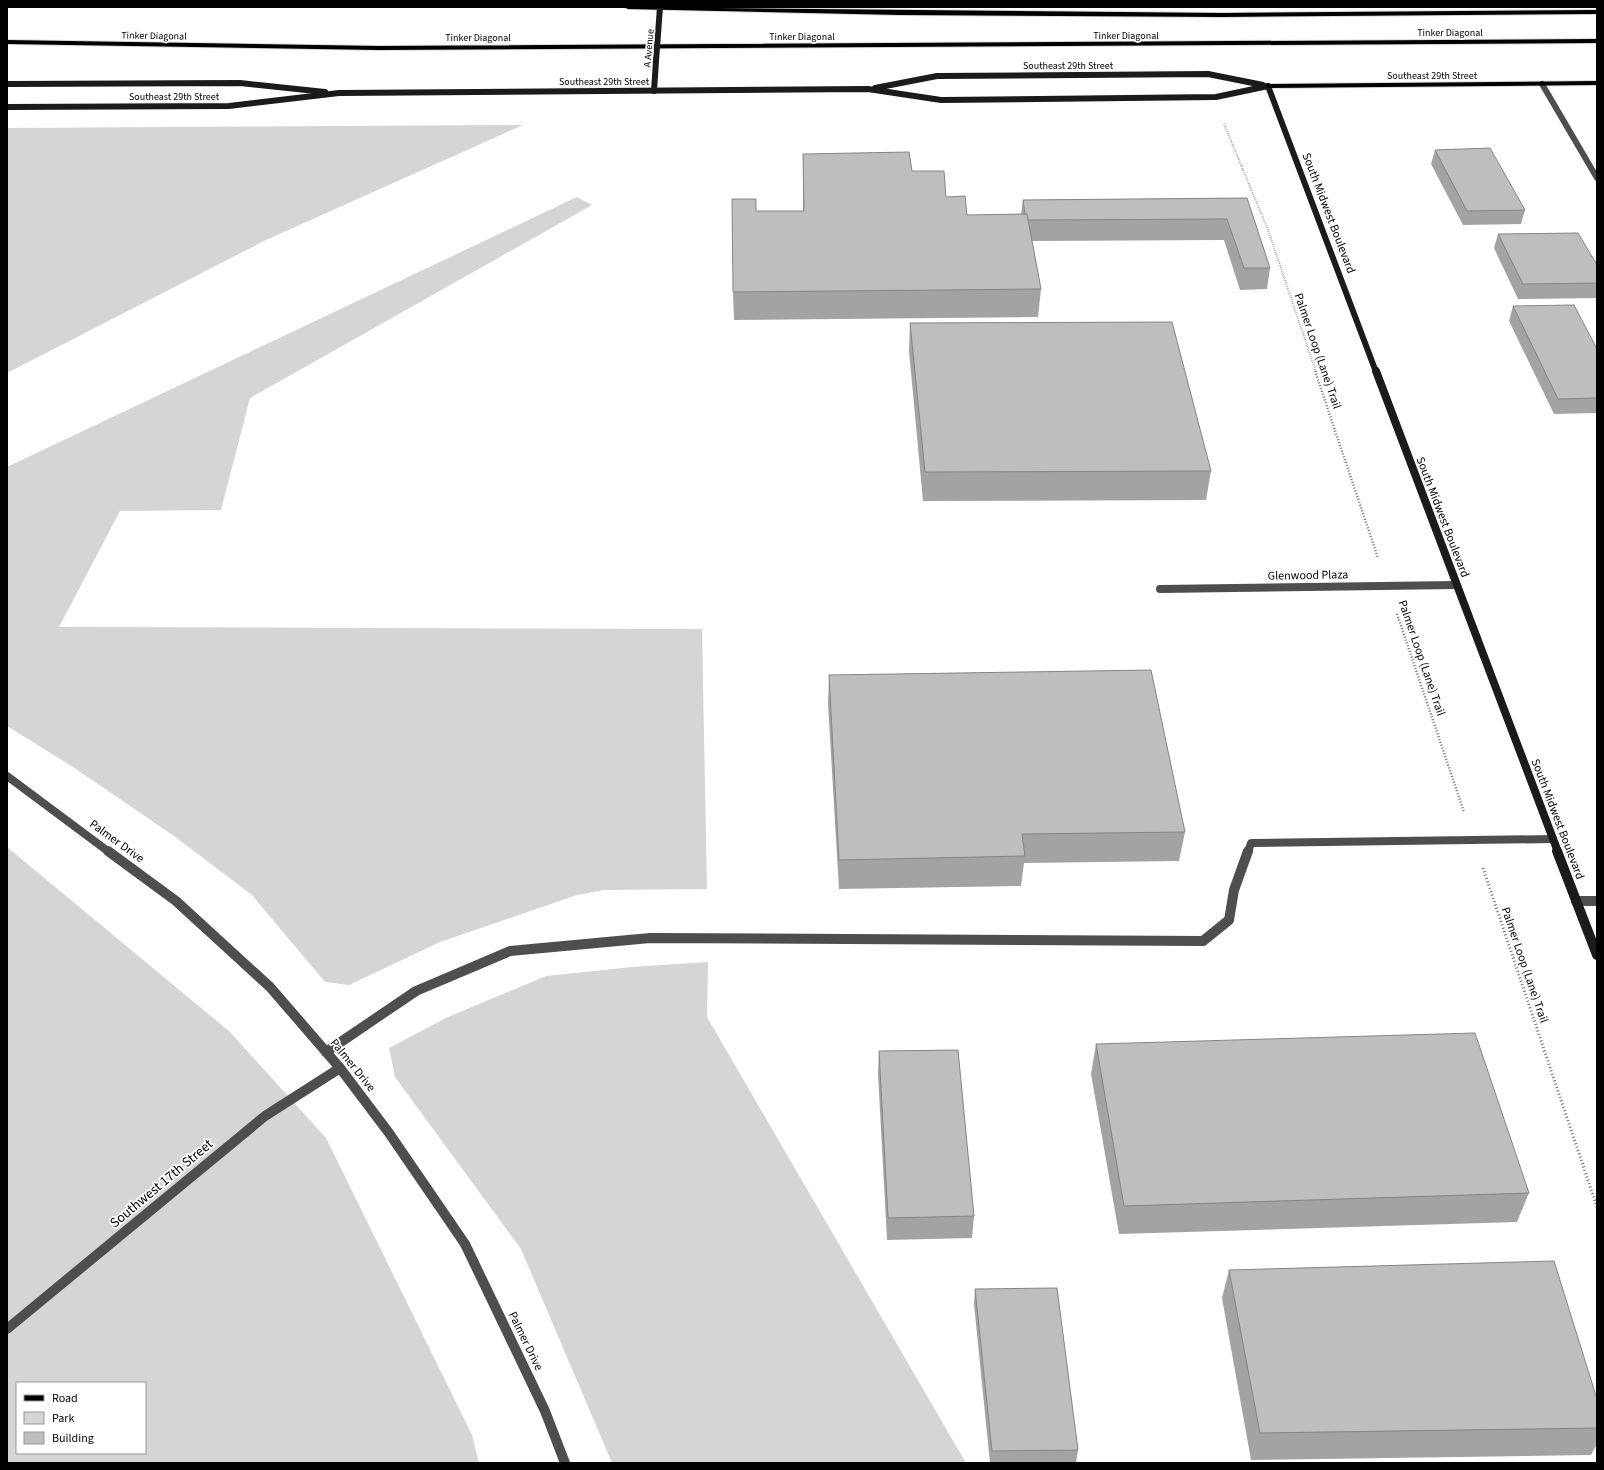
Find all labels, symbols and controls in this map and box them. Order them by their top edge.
street label: Tinker Diagonal [1417,26,1483,40]
street label: Tinker Diagonal [121,28,187,44]
street label: A Avenue [640,28,658,68]
street label: Tinker Diagonal [1093,29,1159,43]
street label: Tinker Diagonal [769,30,835,44]
street label: Tinker Diagonal [445,31,511,45]
street label: Southeast 29th Street [1023,59,1114,73]
street label: Southeast 29th Street [1387,69,1478,83]
street label: Southeast 29th Street [559,75,650,89]
street label: Southeast 29th Street [129,90,220,104]
street label: South Midwest Boulevard [1298,150,1359,276]
street label: Palmer Loop (Lane) Trail [1290,291,1345,411]
street label: South Midwest Boulevard [1412,454,1473,580]
street label: Glenwood Plaza [1268,566,1348,585]
street label: Palmer Loop (Lane) Trail [1394,598,1449,718]
street label: South Midwest Boulevard [1527,756,1588,882]
street label: Palmer Drive [86,816,148,867]
street label: Palmer Loop (Lane) Trail [1497,905,1552,1025]
street label: Palmer Drive [326,1035,379,1096]
street label: Southwest 17th Street [106,1134,218,1233]
street label: Palmer Drive [504,1309,547,1374]
legend [16,1382,146,1454]
text: Road [52,1390,78,1407]
text: Park [52,1410,74,1427]
text: Building [52,1430,94,1447]

